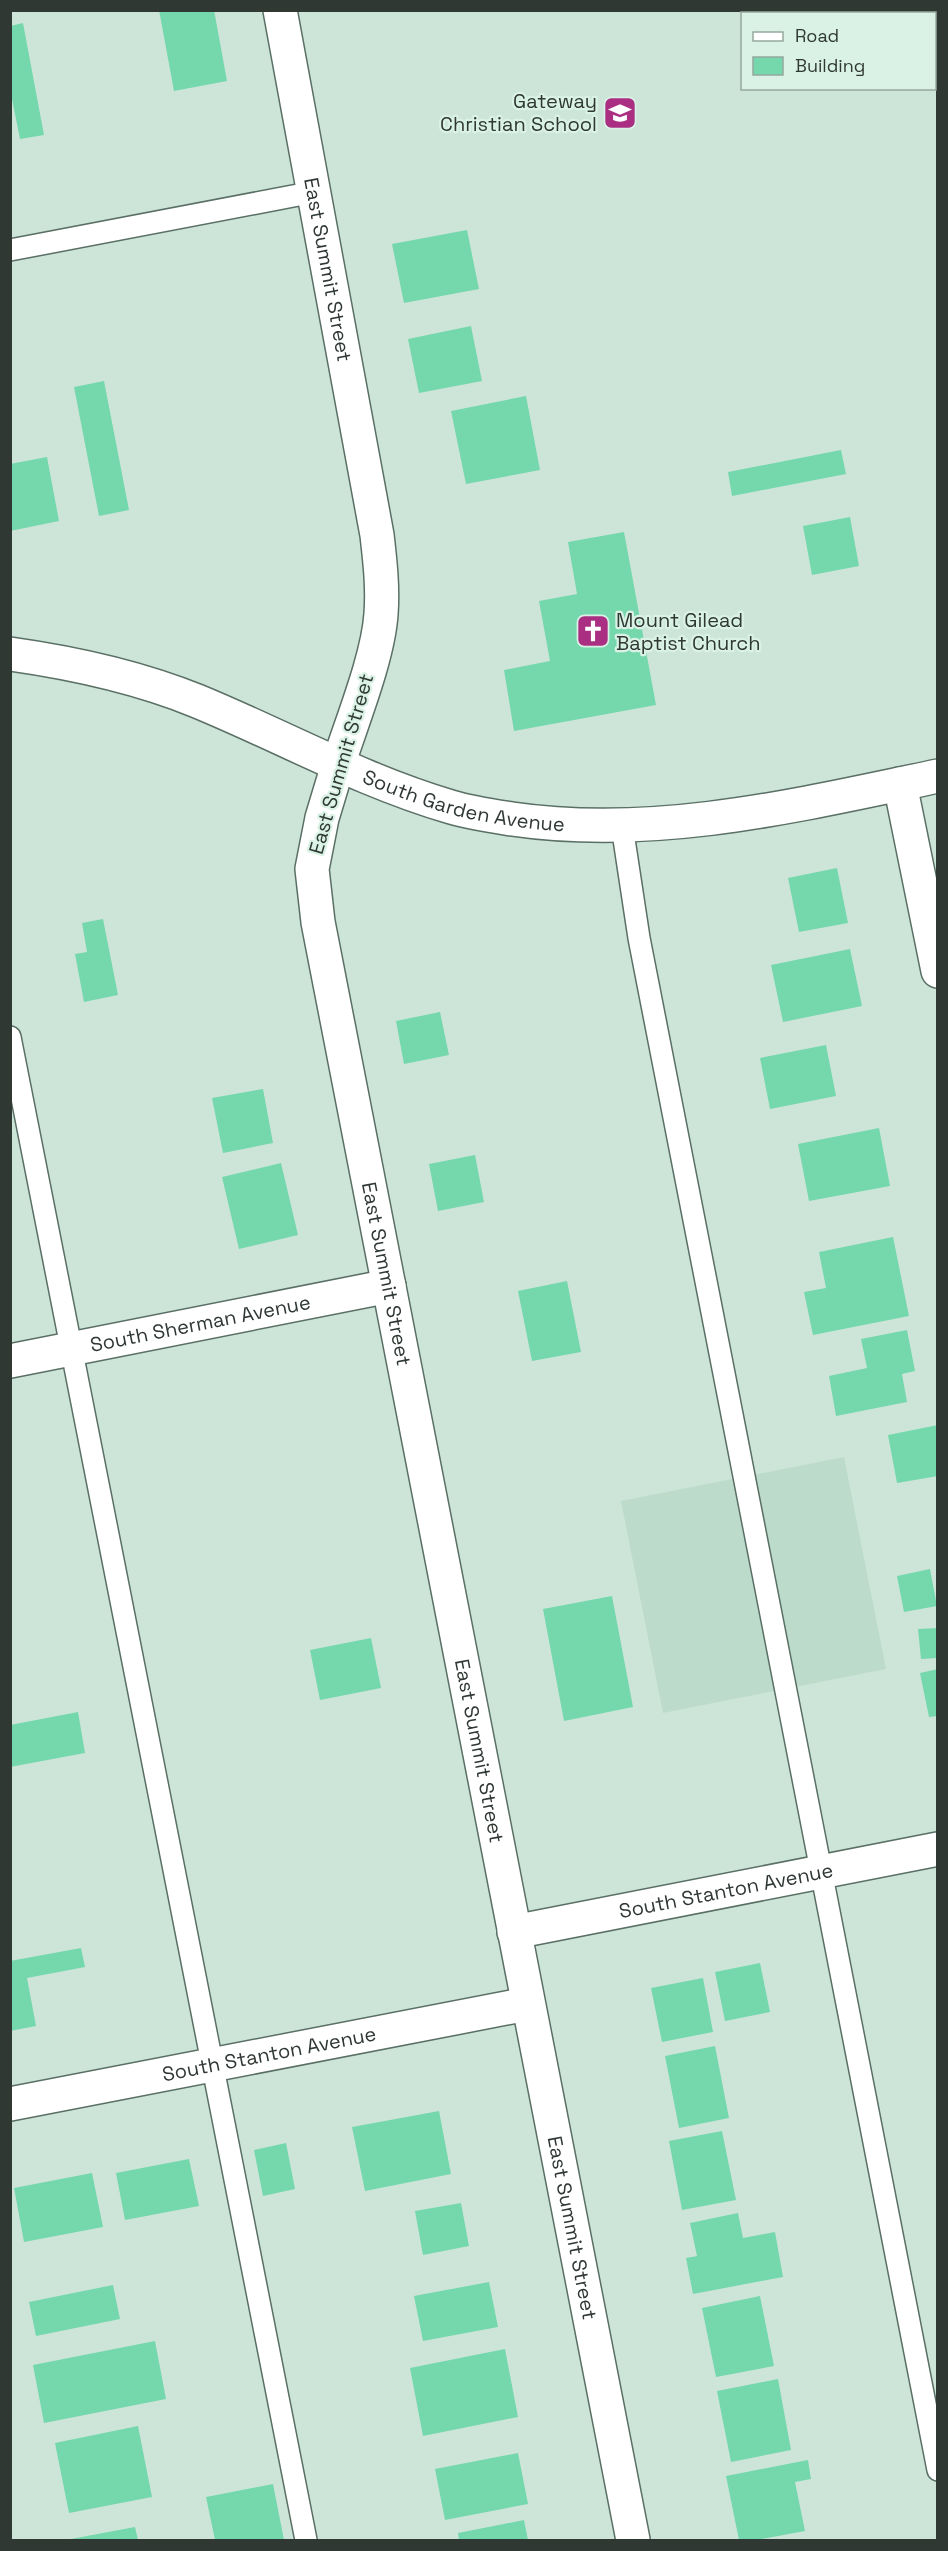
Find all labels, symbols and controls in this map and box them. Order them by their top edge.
legend [741,12,936,90]
text: Road [795,24,839,47]
text: Building [795,54,865,77]
place label: Gateway Christian School [440,88,597,137]
school or university icon: Gateway Christian School [602,95,638,131]
street label: East Summit Street [298,175,358,364]
place label: Mount Gilead Baptist Church [616,607,761,656]
church icon: Mount Gilead Baptist Church [575,613,611,649]
street label: East Summit Street [303,671,379,857]
street label: South Garden Avenue [359,763,566,837]
street label: East Summit Street [356,1180,417,1368]
street label: South Sherman Avenue [88,1289,313,1358]
street label: East Summit Street [449,1657,510,1845]
street label: South Stanton Avenue [617,1857,835,1924]
street label: South Stanton Avenue [160,2020,378,2087]
street label: East Summit Street [542,2134,603,2322]

